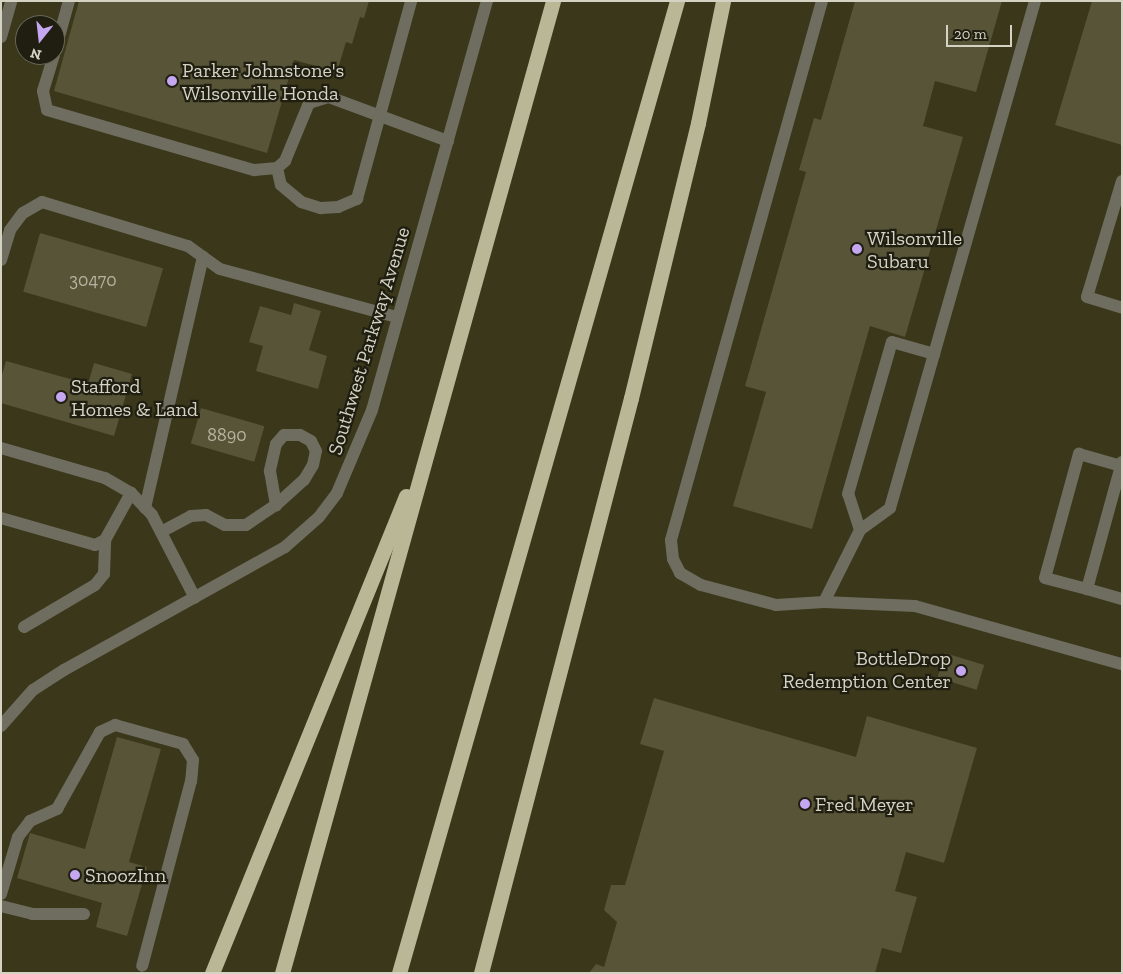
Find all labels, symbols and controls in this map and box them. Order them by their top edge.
north arrow [15,15,65,65]
scale bar [948,15,1014,47]
text: 20 m [954,25,987,43]
text: N [29,44,43,64]
place label: Parker Johnstone's Wilsonville Honda [182,58,345,105]
marker: Parker Johnstone's Wilsonville Honda [166,75,178,87]
street label: Southwest Parkway Avenue [323,224,415,458]
place label: Wilsonville Subaru [867,226,962,273]
marker: Wilsonville Subaru [851,243,863,255]
house number: 30470 [69,269,117,291]
place label: Stafford Homes & Land [71,374,198,421]
marker: Stafford Homes & Land [55,391,67,403]
house number: 8890 [207,424,247,446]
place label: BottleDrop Redemption Center [783,647,951,694]
marker: BottleDrop Redemption Center [955,665,967,677]
place label: Fred Meyer [815,792,913,816]
marker: Fred Meyer [799,798,811,810]
place label: SnoozInn [85,863,166,887]
marker: SnoozInn [69,869,81,881]

